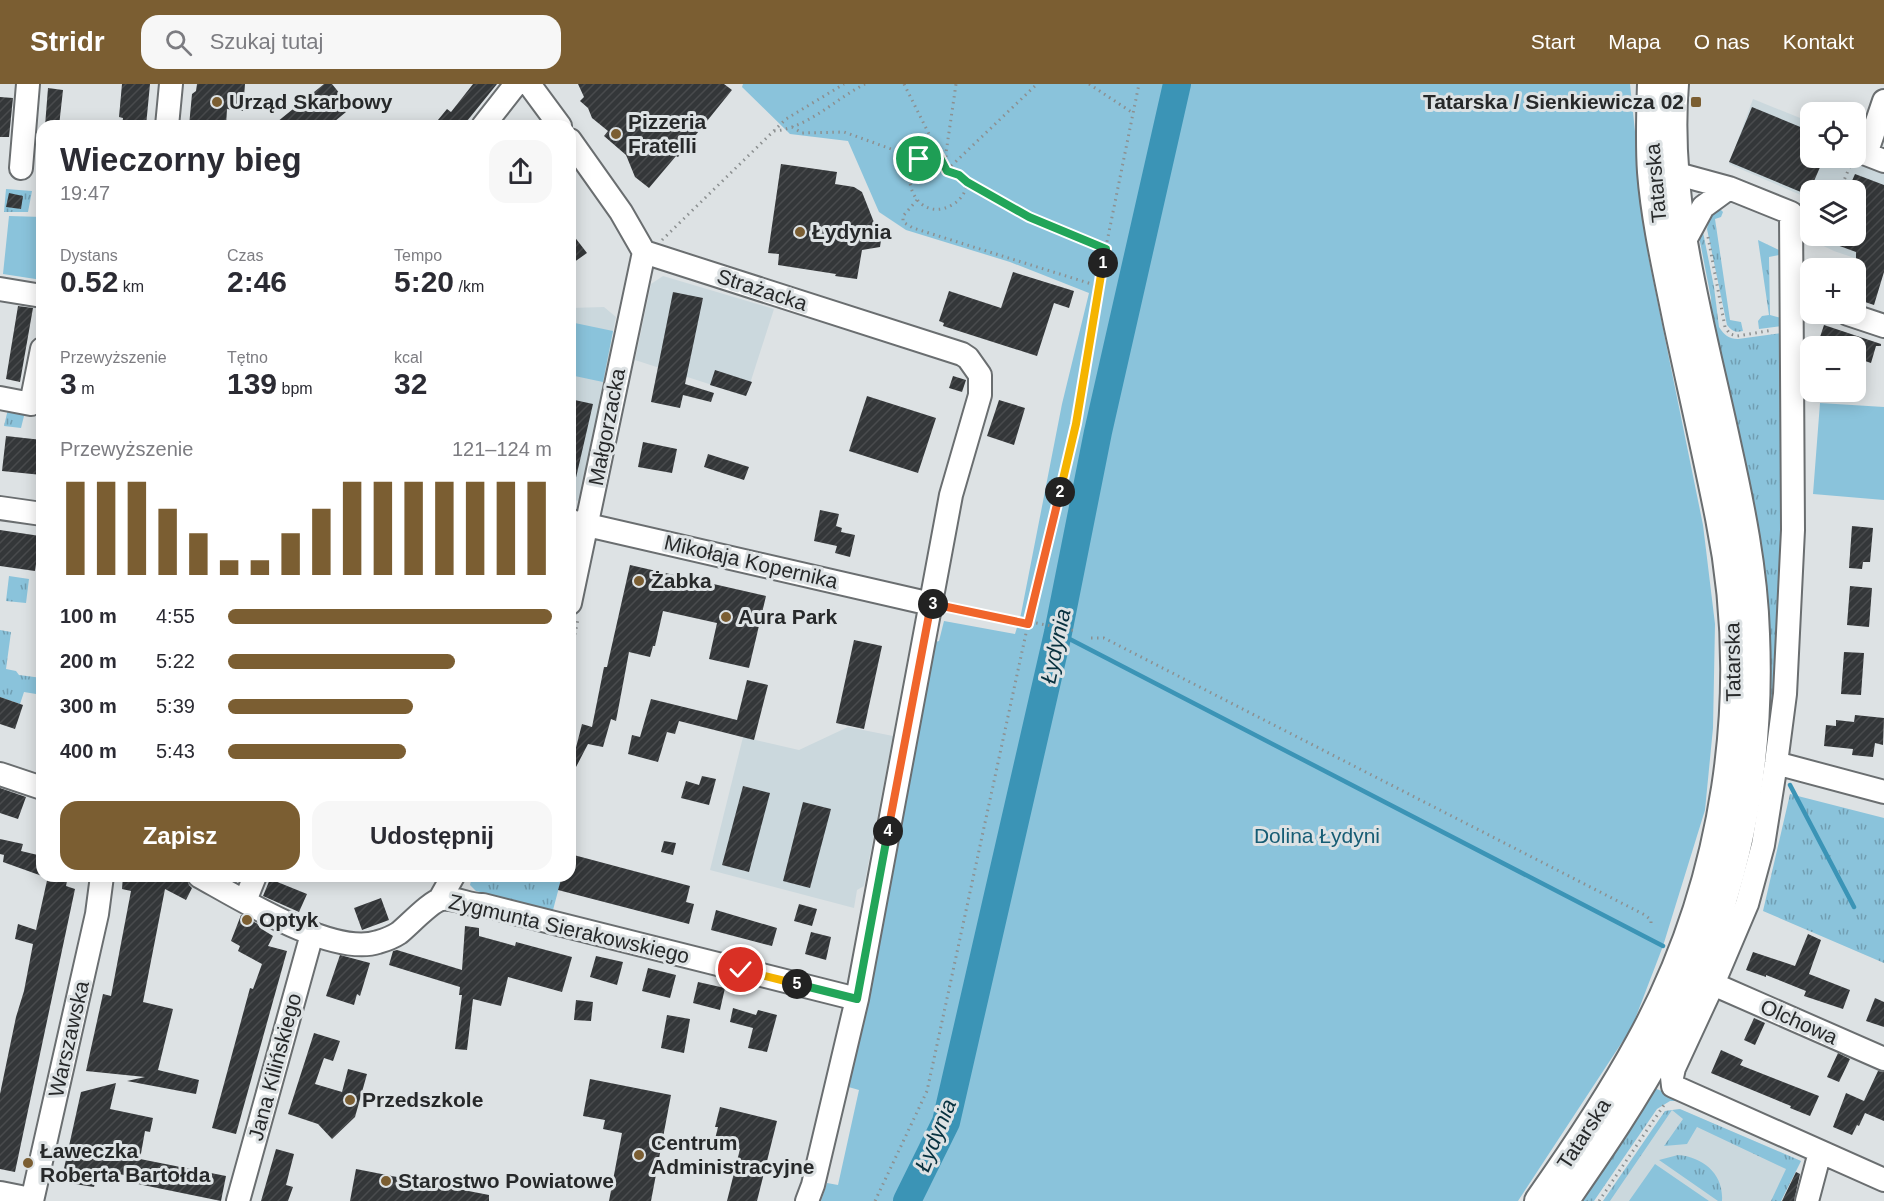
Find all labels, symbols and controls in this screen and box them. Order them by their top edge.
search box [141,15,561,69]
text: Stridr [30,26,105,57]
icon: search [162,26,195,59]
text: Szukaj tutaj [210,29,323,54]
text: Start [1531,30,1575,53]
text: Mapa [1608,30,1661,53]
text: O nas [1694,30,1750,53]
text: Kontakt [1783,30,1854,53]
place label: Urząd Skarbowy [229,90,393,113]
place label: Tatarska / Sienkiewicza 02 [1423,90,1684,113]
marker: Urząd Skarbowy [210,95,224,109]
marker: Tatarska / Sienkiewicza 02 [1689,95,1703,109]
map controls [1800,102,1866,402]
button: locate [1800,102,1866,168]
place label: Pizzeria Fratelli [628,110,707,157]
marker: Pizzeria Fratelli [609,127,623,141]
pin [893,133,944,184]
button: share [489,140,552,203]
text: Wieczorny bieg [60,141,302,178]
icon: arrive [902,142,935,175]
street label: Tatarska [1641,142,1670,224]
button: layers [1800,180,1866,246]
text: 19:47 [60,182,110,204]
place label: Łydynia [812,220,892,243]
marker: Łydynia [793,225,807,239]
text: Dystans [60,247,118,264]
text: Czas [227,247,263,264]
text: Tempo [394,247,442,264]
pin: 1 [1088,248,1118,278]
text: 1 [1099,254,1107,271]
button: + [1800,258,1866,324]
street label: Strażacka [714,264,810,315]
text: 0.52 [60,265,118,298]
text: 2:46 [227,265,287,298]
text: 5:20 [394,265,454,298]
text: km [118,278,144,295]
text: /km [454,278,484,295]
button: − [1800,336,1866,402]
text: Przewyższenie [60,349,167,366]
text: Tętno [227,349,268,366]
text: kcal [394,349,422,366]
street label: Małgorzacka [584,366,629,488]
text: 3 [60,367,77,400]
text: 139 [227,367,277,400]
text: 32 [394,367,427,400]
text: m [77,380,94,397]
text: bpm [277,380,313,397]
text: Przewyższenie [60,438,193,460]
text: 121–124 m [452,438,552,460]
pin: 2 [1045,477,1075,507]
text: 2 [1056,483,1064,500]
street label: Mikołaja Kopernika [662,530,840,593]
place label: Żabka [651,569,712,592]
marker: Żabka [632,574,646,588]
pin: 3 [918,589,948,619]
text: 3 [929,595,937,612]
text: 100 m [60,605,117,627]
text: 4:55 [156,605,195,627]
place label: Aura Park [738,605,838,628]
water label: Łydynia [1035,606,1076,686]
marker: Aura Park [719,610,733,624]
street label: Tatarska [1720,622,1745,702]
text: 200 m [60,650,117,672]
text: 5:22 [156,650,195,672]
text: 300 m [60,695,117,717]
text: 5:39 [156,695,195,717]
text: 400 m [60,740,117,762]
text: 5:43 [156,740,195,762]
button: Zapisz [60,801,300,870]
button: Udostępnij [312,801,552,870]
pin: 4 [873,816,903,846]
text: 4 [884,822,892,839]
park label: Dolina Łydyni [1254,824,1380,847]
street label: Zygmunta Sierakowskiego [447,890,692,967]
place label: Optyk [259,908,319,931]
marker: Optyk [240,913,254,927]
pin [715,944,766,995]
icon: check [724,953,757,986]
pin: 5 [782,969,812,999]
text: 5 [793,975,801,992]
street label: Warszawska [44,978,93,1099]
street label: Jana Kilińskiego [244,991,305,1143]
street label: Olchowa [1757,994,1841,1049]
place label: Przedszkole [362,1088,483,1111]
marker: Przedszkole [343,1093,357,1107]
street label: Tatarska [1552,1094,1615,1173]
water label: Łydynia [910,1095,961,1175]
place label: Centrum Administracyjne [651,1131,814,1178]
place label: Ławeczka Roberta Bartołda [40,1139,211,1186]
marker: Centrum Administracyjne [632,1148,646,1162]
marker: Ławeczka Roberta Bartołda [21,1156,35,1170]
place label: Starostwo Powiatowe [398,1169,614,1192]
marker: Starostwo Powiatowe [379,1174,393,1188]

